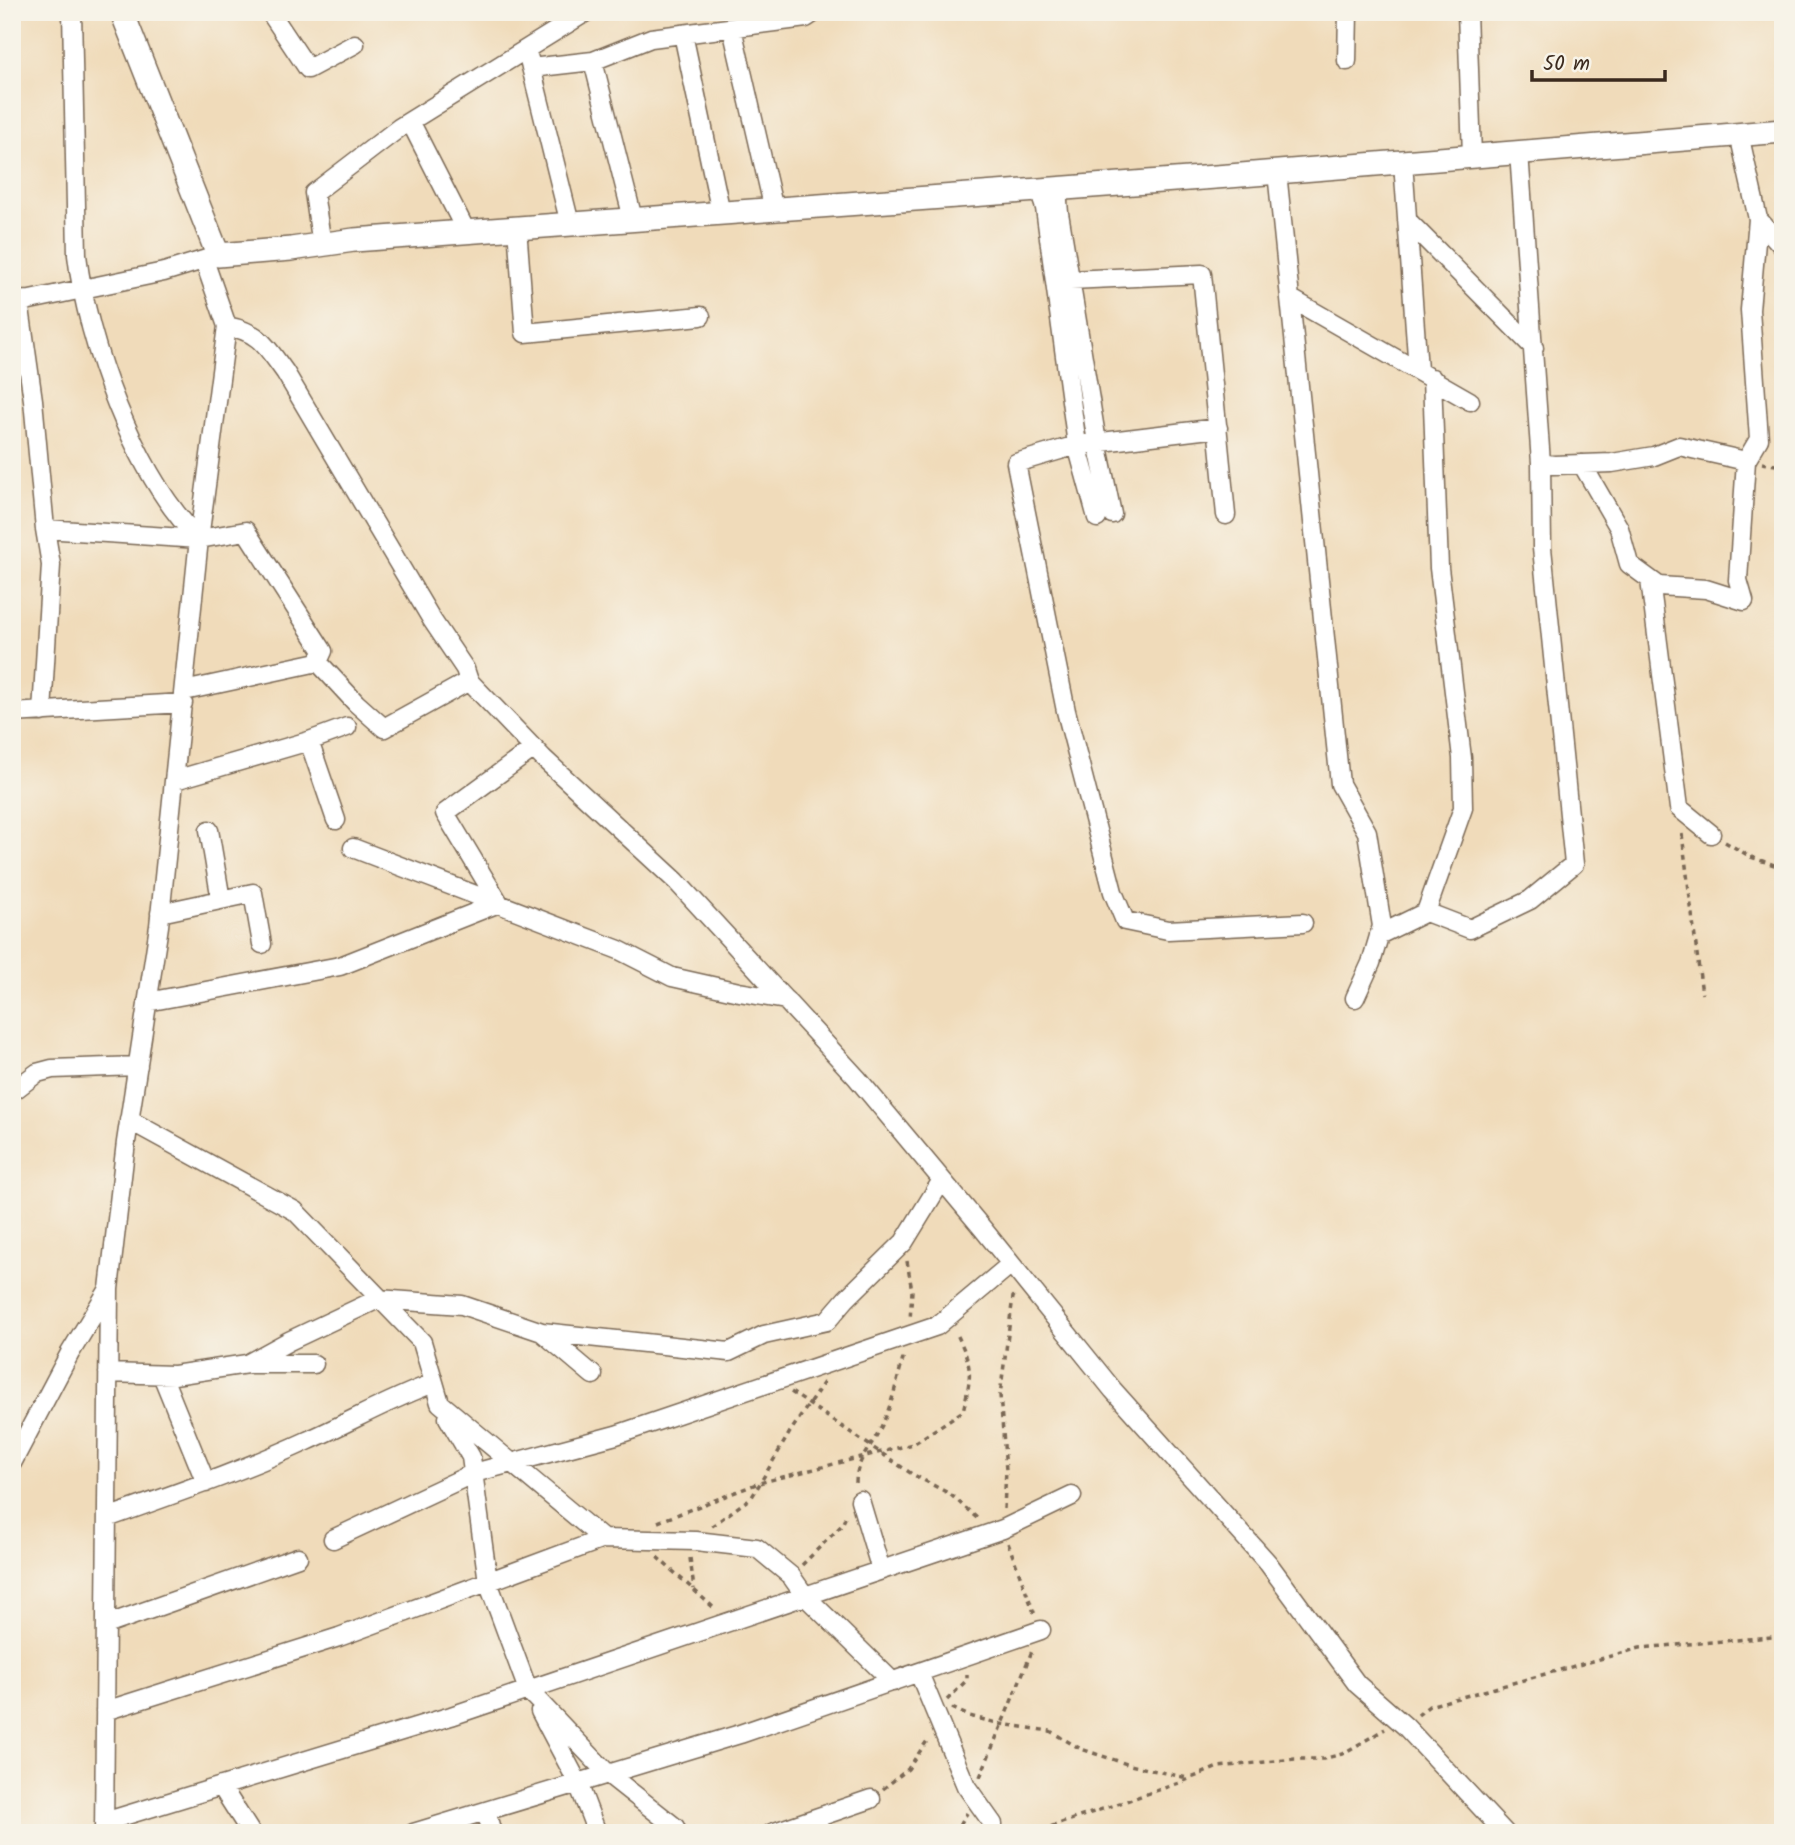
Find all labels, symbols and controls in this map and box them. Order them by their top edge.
scale bar [1532,38,1666,82]
text: 50 m [1543,48,1590,81]

